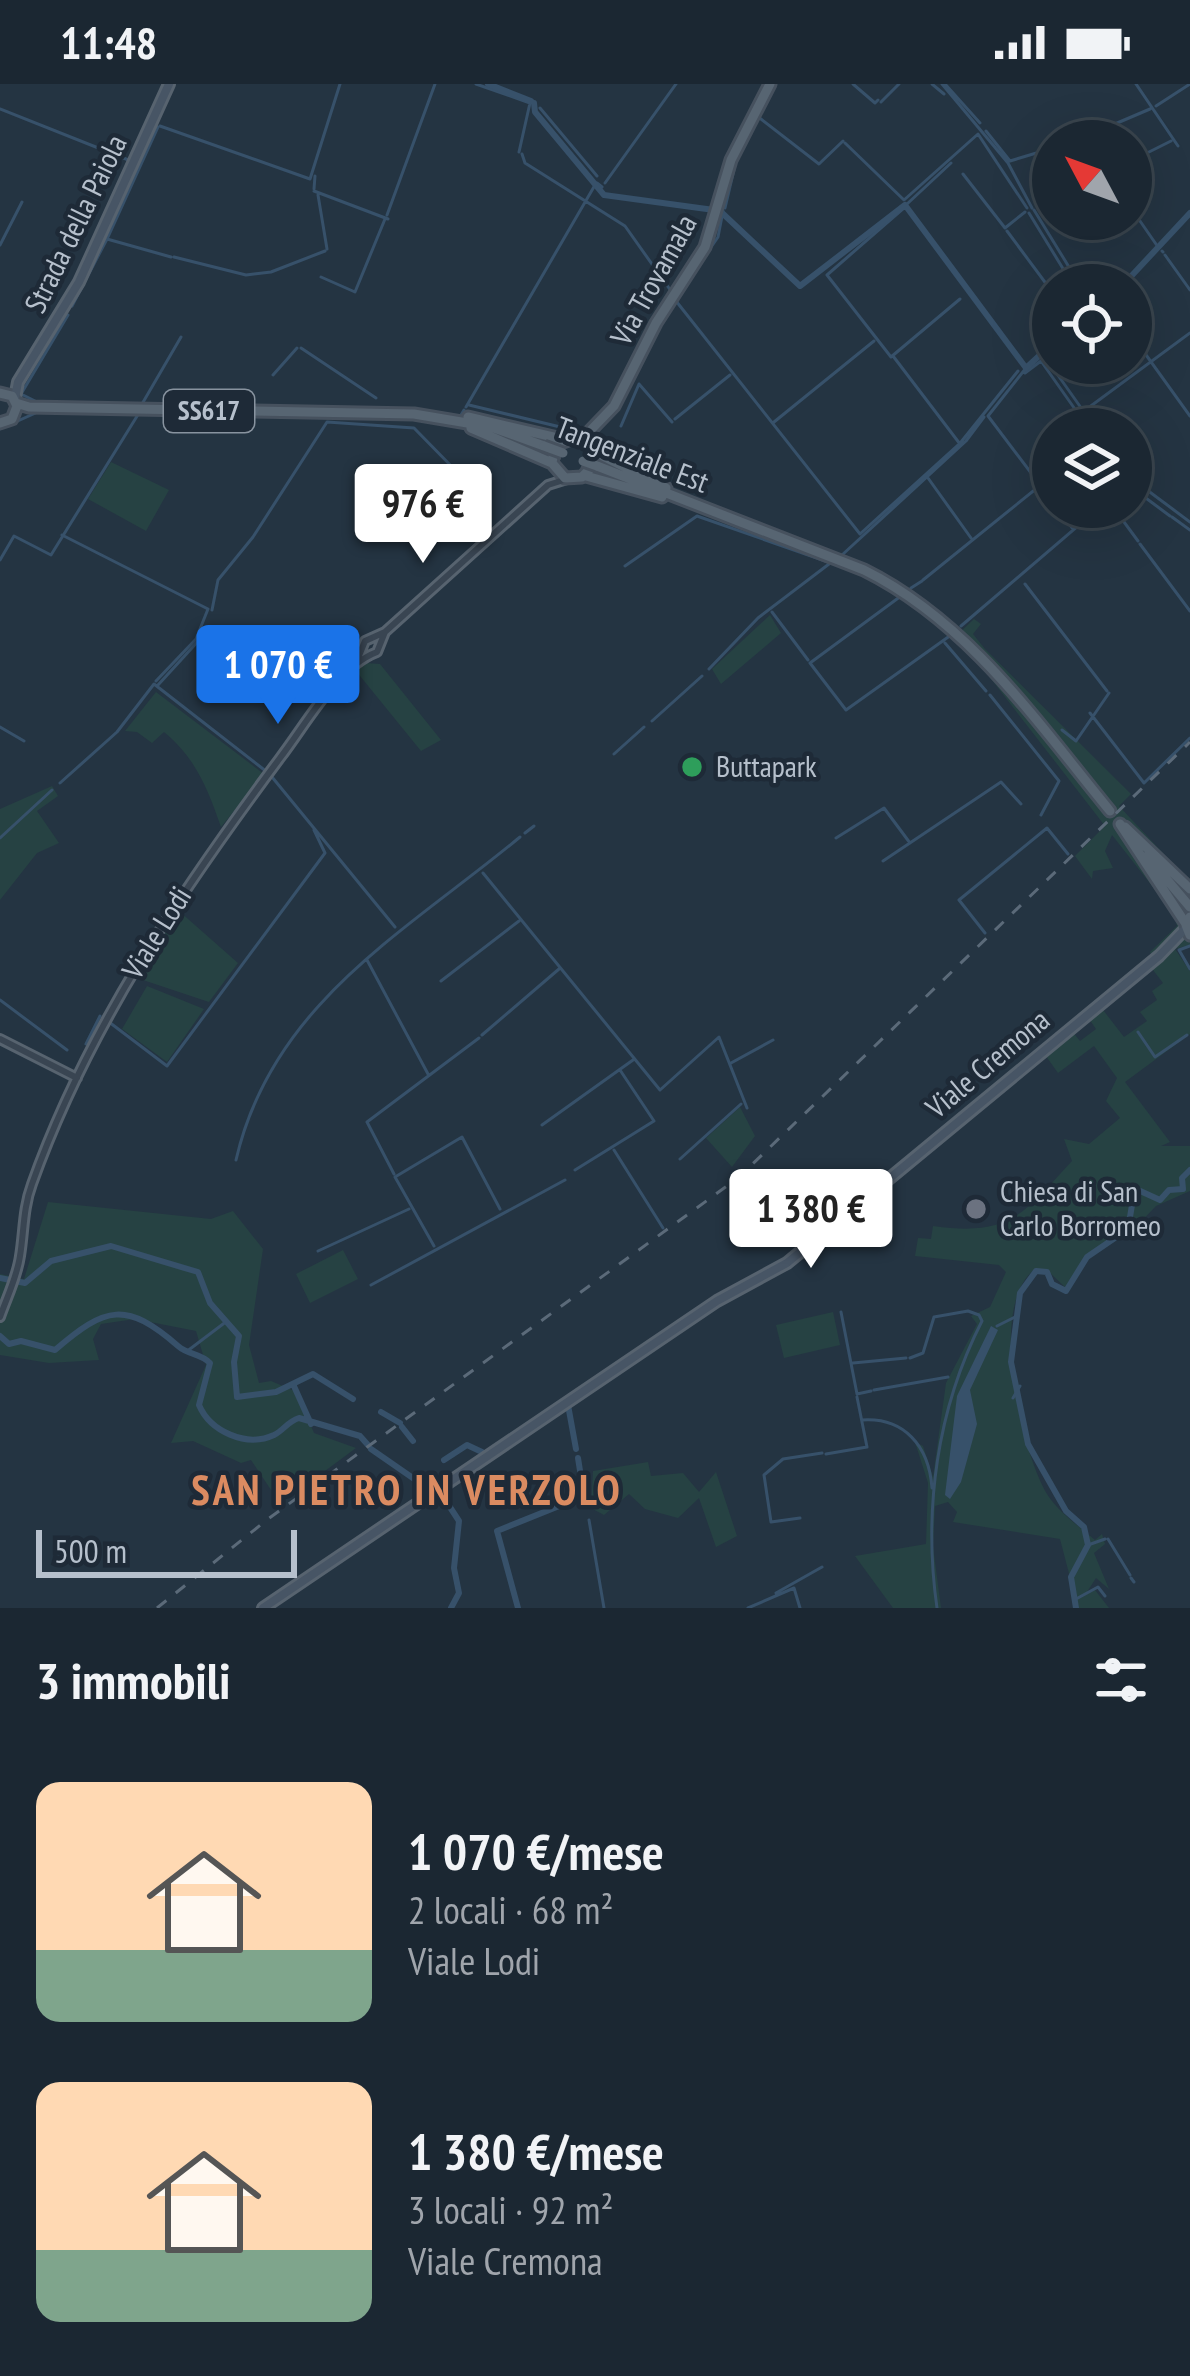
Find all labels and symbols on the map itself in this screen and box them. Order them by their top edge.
north arrow [1032,120,1152,240]
street label: Strada della Paiola [15,128,135,319]
street label: Via Trovamala [600,207,705,353]
road number: SS617 [164,390,254,432]
street label: Tangenziale Est [550,407,715,501]
pin: 976 € [339,464,507,566]
pin: 1 070 € [167,625,389,727]
place label: Buttapark [716,746,817,785]
marker: Buttapark [679,754,705,780]
street label: Viale Lodi [112,879,199,987]
street label: Viale Cremona [916,1000,1057,1127]
pin: 1 380 € [700,1169,922,1271]
place label: Chiesa di San Carlo Borromeo [1000,1171,1161,1244]
marker: Chiesa di San Carlo Borromeo [963,1196,989,1222]
district label: SAN PIETRO IN VERZOLO [191,1462,623,1517]
scale bar [36,1524,297,1577]

